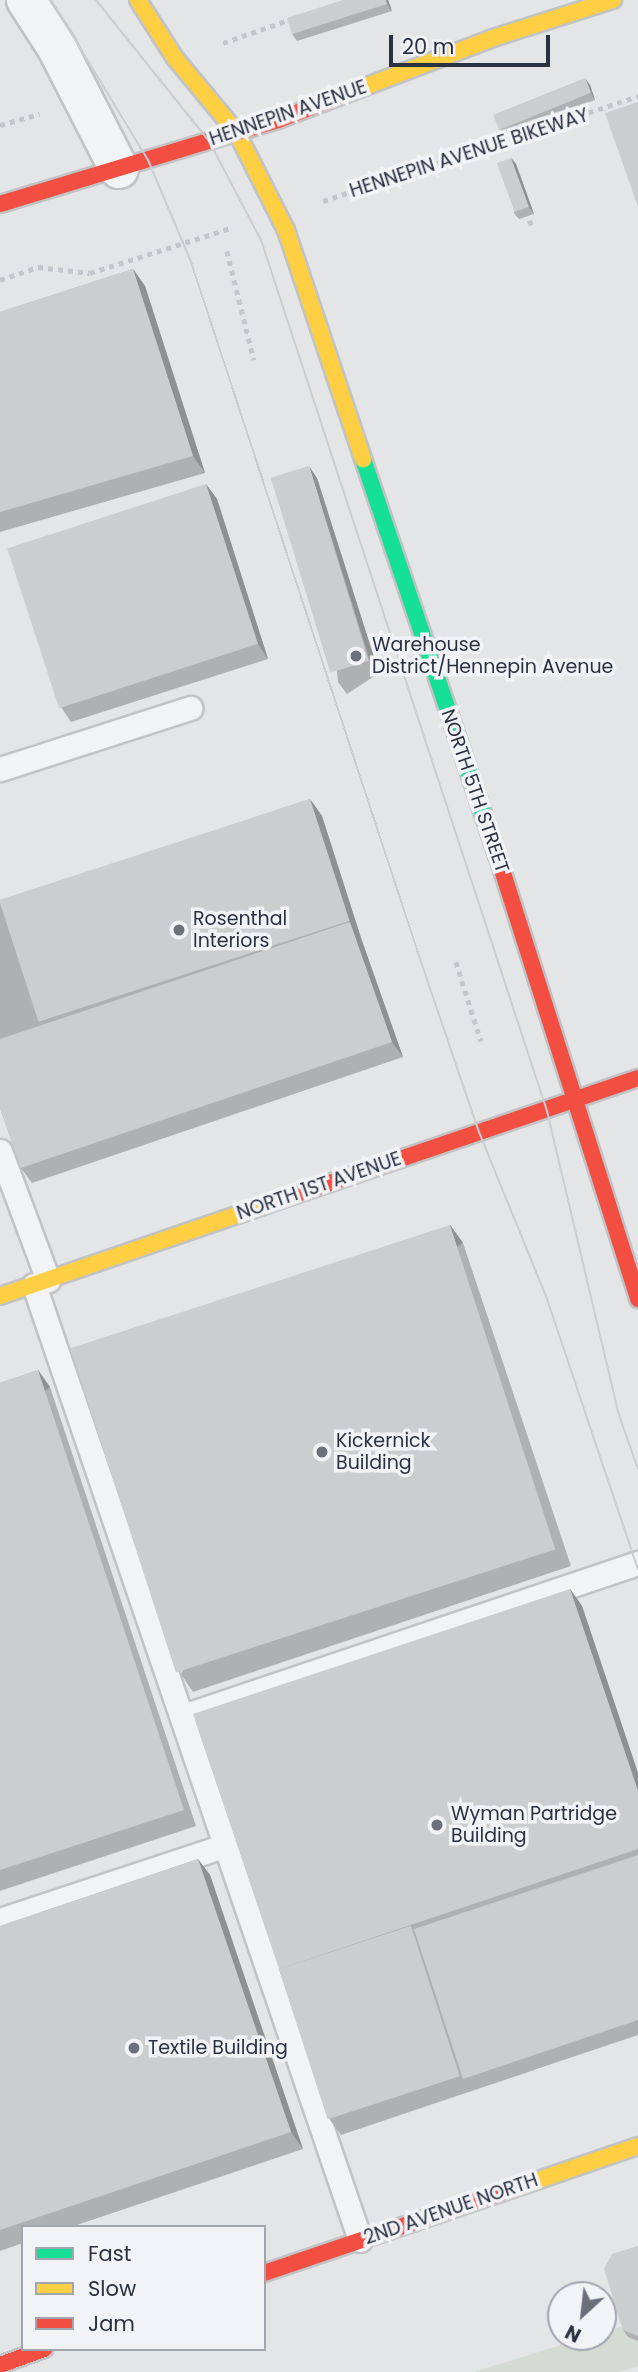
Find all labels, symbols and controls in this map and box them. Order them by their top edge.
scale bar [393,21,554,65]
text: 20 m [402,32,455,61]
street label: HENNEPIN AVENUE [206,75,370,151]
street label: HENNEPIN AVENUE BIKEWAY [347,104,591,202]
place label: Warehouse District/Hennepin Avenue [372,634,613,678]
marker: Warehouse District/Hennepin Avenue [346,646,366,666]
street label: NORTH 5TH STREET [436,706,514,876]
place label: Rosenthal Interiors [193,908,287,952]
marker: Rosenthal Interiors [171,922,187,938]
street label: NORTH 1ST AVENUE [234,1147,404,1225]
place label: Kickernick Building [336,1430,430,1474]
marker: Kickernick Building [314,1444,330,1460]
place label: Wyman Partridge Building [451,1803,617,1847]
marker: Wyman Partridge Building [429,1817,445,1833]
place label: Textile Building [148,2037,288,2059]
marker: Textile Building [126,2040,142,2056]
street label: 2ND AVENUE NORTH [361,2169,541,2249]
legend [21,2225,266,2351]
text: Fast [88,2239,131,2268]
text: Slow [88,2274,136,2303]
north arrow [547,2281,617,2351]
text: Jam [88,2309,135,2338]
text: N [561,2318,586,2349]

